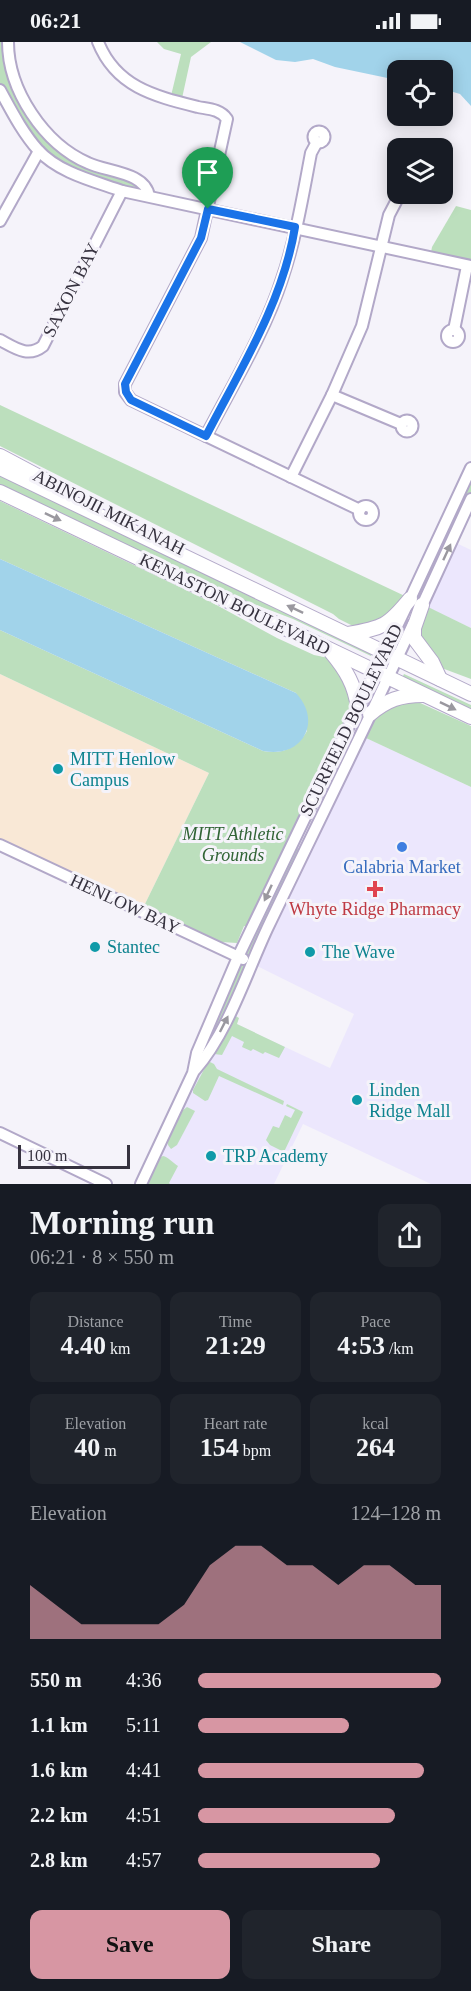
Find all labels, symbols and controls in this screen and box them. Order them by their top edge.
text: 06:21 [30,8,81,33]
map controls [387,60,453,204]
button: locate [387,60,453,126]
button: layers [387,138,453,204]
pin [182,147,233,209]
icon: arrive [191,156,224,189]
street label: SAXON BAY [39,240,103,340]
street label: ABINOJII MIKANAH [30,465,188,559]
one-way arrow [44,513,61,522]
one-way arrow [442,544,451,561]
street label: KENASTON BOULEVARD [136,549,334,659]
one-way arrow [287,604,304,613]
street label: SCURFIELD BOULEVARD [296,621,406,819]
one-way arrow [440,701,457,710]
place label: MITT Henlow Campus [70,749,175,790]
marker: MITT Henlow Campus [51,762,65,776]
park label: MITT Athletic Grounds [182,824,283,865]
marker: Calabria Market [395,840,409,854]
place label: Calabria Market [343,857,461,877]
street label: HENLOW BAY [67,870,183,938]
marker: Whyte Ridge Pharmacy [368,882,382,896]
one-way arrow [263,884,272,901]
place label: Whyte Ridge Pharmacy [289,899,461,919]
place label: Stantec [107,937,160,957]
marker: Stantec [88,940,102,954]
place label: The Wave [322,942,395,962]
marker: The Wave [303,945,317,959]
one-way arrow [219,1015,229,1032]
place label: Linden Ridge Mall [369,1080,451,1121]
marker: Linden Ridge Mall [350,1093,364,1107]
scale bar [18,1142,130,1170]
place label: TRP Academy [223,1146,328,1166]
text: 100 m [27,1147,67,1164]
marker: TRP Academy [204,1149,218,1163]
button: share [378,1204,441,1267]
text: Morning run [30,1205,214,1241]
text: 06:21 · 8 × 550 m [30,1246,174,1268]
text: Distance [68,1313,123,1330]
text: Time [219,1313,252,1330]
text: Pace [360,1313,391,1330]
text: 4.40 [61,1331,106,1360]
text: 21:29 [205,1331,266,1360]
text: 4:53 [337,1331,385,1360]
text: km [106,1340,130,1357]
text: /km [385,1340,414,1357]
text: Elevation [65,1415,126,1432]
text: Heart rate [204,1415,267,1432]
text: kcal [362,1415,389,1432]
text: 40 [74,1433,100,1462]
text: 154 [200,1433,239,1462]
text: 264 [356,1433,395,1462]
text: m [100,1442,117,1459]
text: bpm [239,1442,271,1459]
text: Elevation [30,1502,107,1524]
text: 124–128 m [350,1502,441,1524]
text: 550 m [30,1669,82,1691]
text: 4:36 [126,1669,162,1691]
text: 1.1 km [30,1714,88,1736]
text: 5:11 [126,1714,161,1736]
text: 1.6 km [30,1759,88,1781]
text: 4:41 [126,1759,162,1781]
text: 2.2 km [30,1804,88,1826]
text: 4:51 [126,1804,162,1826]
text: 2.8 km [30,1849,88,1871]
text: 4:57 [126,1849,162,1871]
button: Save [30,1910,230,1979]
button: Share [242,1910,441,1979]

